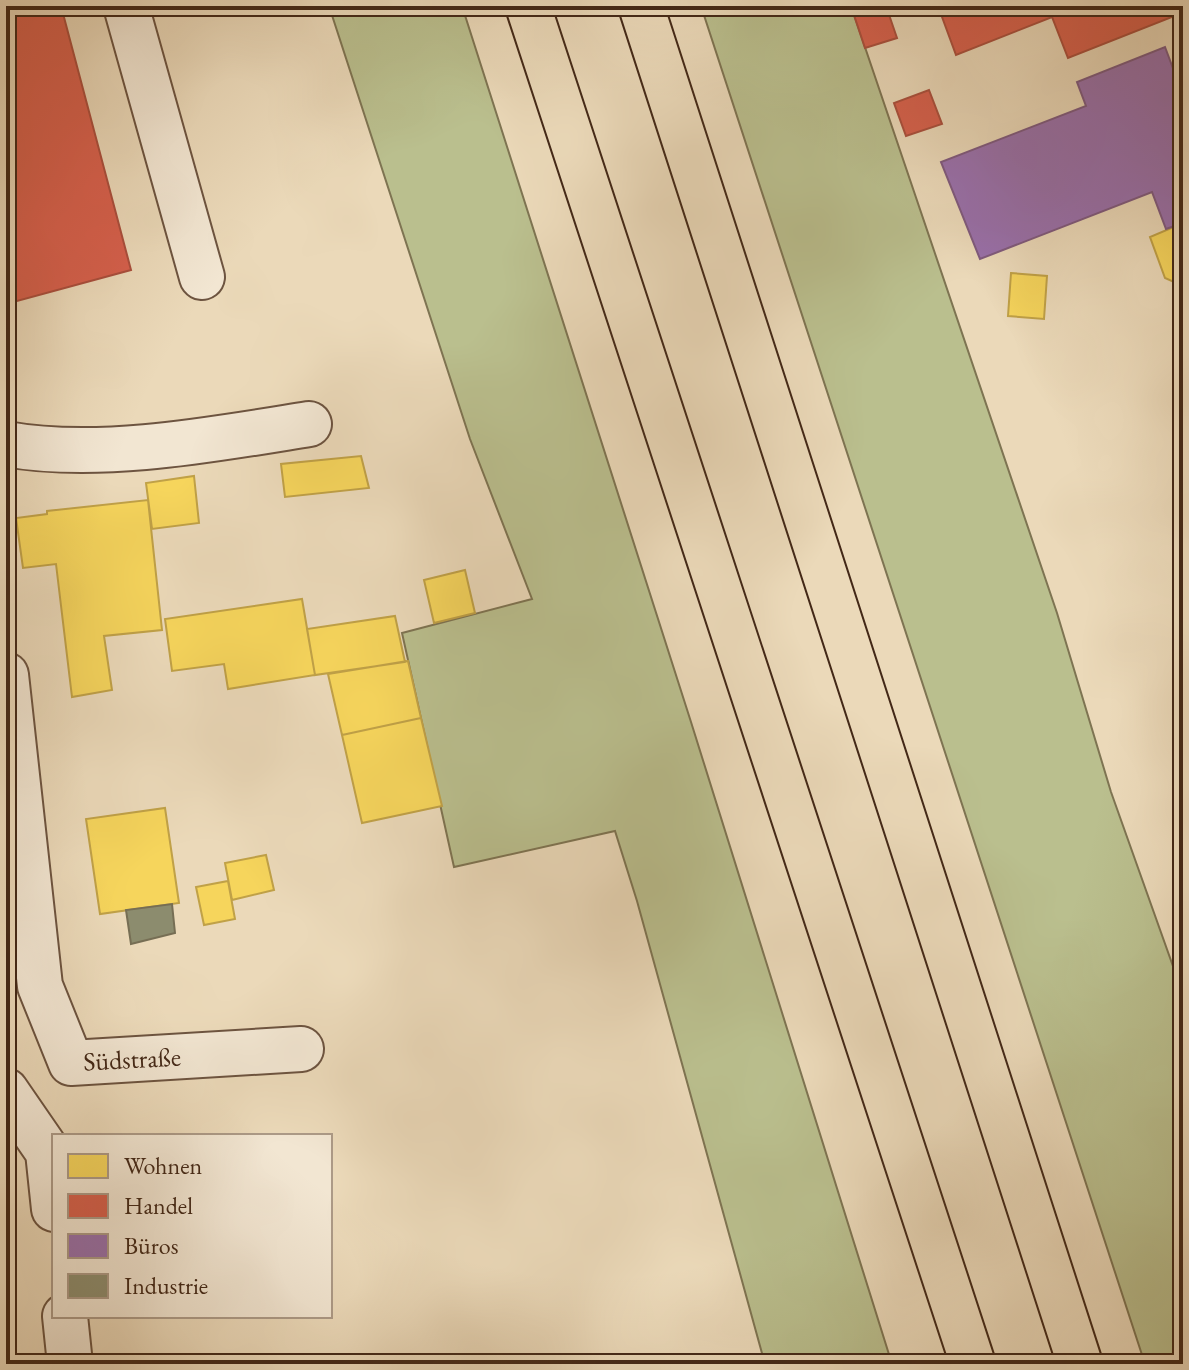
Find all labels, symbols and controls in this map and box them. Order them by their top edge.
street label: Südstraße [82,1039,182,1079]
legend [52,1134,332,1318]
text: Wohnen [124,1150,202,1181]
text: Handel [124,1190,193,1221]
text: Büros [124,1230,178,1261]
text: Industrie [124,1270,208,1301]

